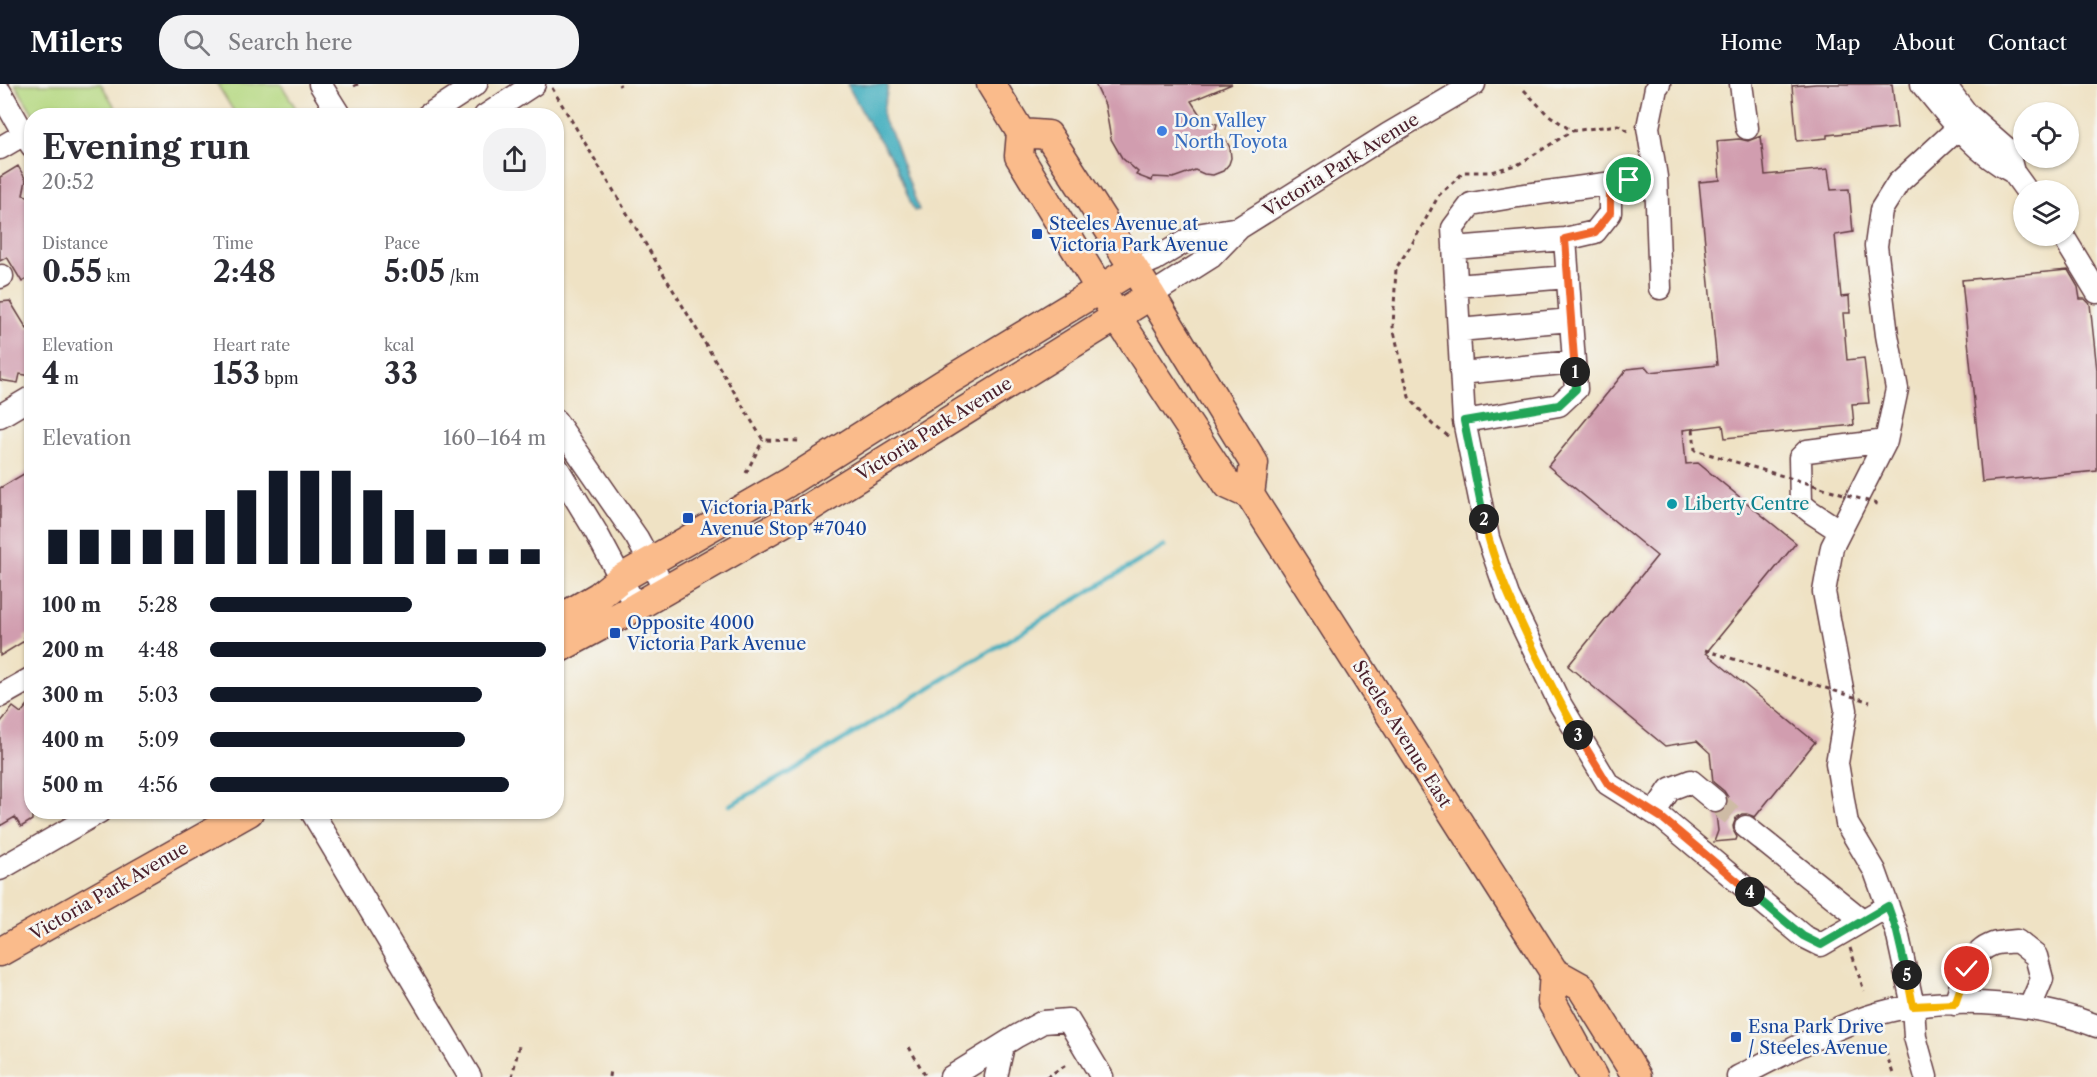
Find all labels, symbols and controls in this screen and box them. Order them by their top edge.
search box [159,15,579,69]
text: Milers [30,25,123,59]
icon: search [180,26,213,59]
text: Search here [228,29,353,56]
text: Home [1721,30,1782,55]
text: Map [1815,30,1860,55]
text: About [1893,30,1955,55]
text: Contact [1988,30,2067,55]
map controls [2013,102,2079,246]
button: locate [2013,102,2079,168]
street label: Victoria Park Avenue [1258,108,1423,222]
place label: Don Valley North Toyota [1174,110,1288,153]
marker: Don Valley North Toyota [1155,124,1169,138]
text: Evening run [42,127,250,168]
button: share [483,128,546,191]
pin [1603,154,1654,205]
icon: arrive [1612,163,1645,196]
text: 20:52 [42,170,94,194]
button: layers [2013,180,2079,246]
place label: Steeles Avenue at Victoria Park Avenue [1048,213,1228,256]
marker: Steeles Avenue at Victoria Park Avenue [1030,227,1044,241]
text: Distance [42,233,108,253]
text: Time [213,233,253,253]
text: Pace [384,233,420,253]
text: 0.55 [42,253,102,290]
text: 2:48 [213,253,276,290]
text: 5:05 [384,253,445,290]
text: km [102,266,131,286]
text: /km [445,266,479,286]
text: Elevation [42,335,113,355]
text: Heart rate [213,335,290,355]
text: kcal [384,335,414,355]
text: 4 [42,355,60,392]
text: 153 [213,355,260,392]
text: 33 [384,355,418,392]
pin: 1 [1560,357,1590,387]
text: 1 [1571,362,1579,382]
text: m [60,368,79,388]
text: bpm [260,368,299,388]
street label: Victoria Park Avenue [851,372,1016,486]
text: Elevation [42,426,131,450]
text: 160–164 m [443,426,546,450]
place label: Liberty Centre [1684,493,1809,515]
place label: Victoria Park Avenue Stop #7040 [699,497,867,540]
marker: Liberty Centre [1665,497,1679,511]
pin: 2 [1469,504,1499,534]
text: 2 [1479,509,1489,529]
marker: Victoria Park Avenue Stop #7040 [681,511,695,525]
text: 100 m [42,593,101,617]
text: 5:28 [138,593,178,617]
place label: Opposite 4000 Victoria Park Avenue [626,612,806,655]
marker: Opposite 4000 Victoria Park Avenue [608,626,622,640]
text: 200 m [42,638,104,662]
text: 4:48 [138,638,179,662]
street label: Steeles Avenue East [1348,656,1457,812]
text: 300 m [42,683,104,707]
text: 5:03 [138,683,178,707]
pin: 3 [1563,720,1593,750]
text: 3 [1573,725,1583,745]
text: 400 m [42,728,104,752]
text: 5:09 [138,728,179,752]
text: 500 m [42,773,103,797]
text: 4:56 [138,773,178,797]
street label: Victoria Park Avenue [25,837,192,946]
pin: 4 [1735,877,1765,907]
text: 4 [1745,882,1755,902]
pin [1941,943,1992,994]
icon: check [1950,952,1983,985]
pin: 5 [1892,960,1922,990]
text: 5 [1903,965,1911,985]
place label: Esna Park Drive / Steeles Avenue [1748,1016,1888,1059]
marker: Esna Park Drive / Steeles Avenue [1729,1030,1743,1044]

